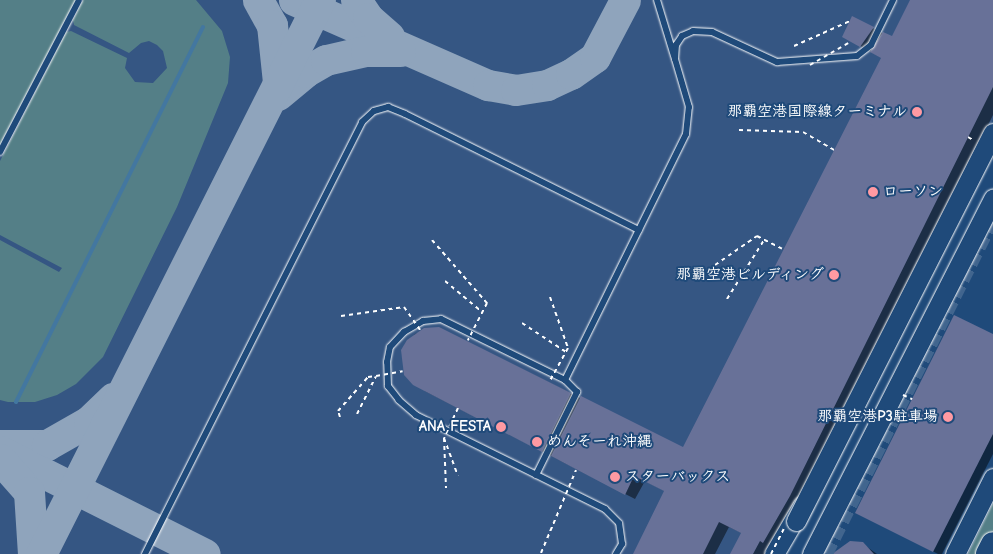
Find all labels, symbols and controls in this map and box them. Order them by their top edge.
place label: 那覇空港国際線ターミナル [727,103,907,121]
marker: 那覇空港国際線ターミナル [911,106,923,118]
place label: ローソン [883,183,943,201]
marker: ローソン [867,186,879,198]
place label: 那覇空港ビルディング [674,266,824,284]
marker: 那覇空港ビルディング [828,269,840,281]
place label: 那覇空港P3駐車場 [817,408,938,426]
marker: 那覇空港P3駐車場 [942,411,954,423]
place label: ANA FESTA [419,418,491,436]
marker: ANA FESTA [495,421,507,433]
place label: めんそーれ沖縄 [547,433,652,451]
marker: めんそーれ沖縄 [531,436,543,448]
place label: スターバックス [625,468,730,486]
marker: スターバックス [609,471,621,483]

